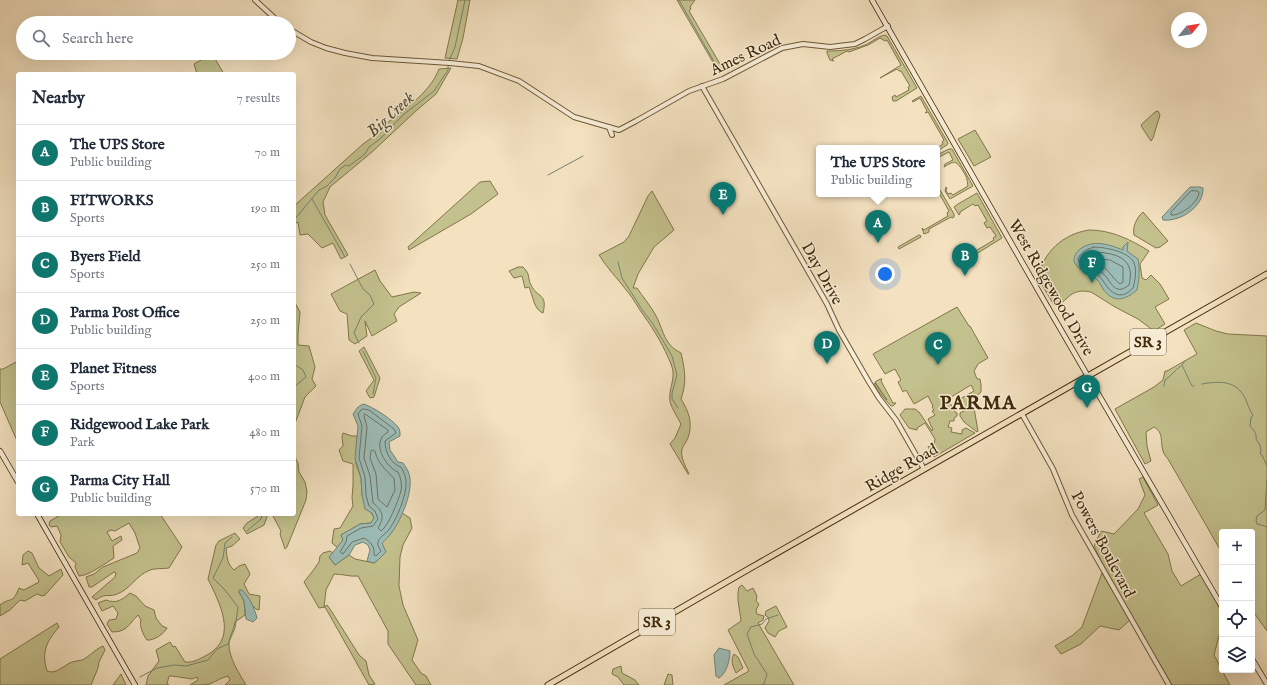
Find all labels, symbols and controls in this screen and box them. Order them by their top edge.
north arrow [1171,12,1207,48]
search box [16,16,296,60]
icon: search [30,27,52,49]
text: Search here [62,29,133,48]
street label: Ames Road [706,31,785,81]
text: Nearby [32,88,85,109]
water label: Big Creek [363,88,419,142]
text: 7 results [236,90,280,107]
text: The UPS Store [70,135,165,154]
text: A [41,144,49,161]
text: 70 m [255,144,280,161]
popup [816,145,940,197]
text: The UPS Store [831,153,925,172]
text: Public building [70,154,152,171]
text: Public building [831,172,912,189]
pin: E [710,182,736,215]
text: FITWORKS [70,191,153,210]
text: B [41,200,49,217]
text: 190 m [250,200,280,217]
text: Sports [70,210,105,227]
pin: A [865,210,891,243]
street label: West Ridgewood Drive [1003,216,1097,360]
street label: Day Drive [796,239,847,309]
pin: B [952,243,978,276]
text: Byers Field [70,247,140,266]
pin: F [1079,250,1105,283]
text: C [40,256,50,273]
text: 250 m [250,256,280,273]
your location [875,264,895,284]
text: Sports [70,266,105,283]
text: Parma Post Office [70,303,180,322]
text: D [40,312,50,329]
text: 250 m [250,312,280,329]
text: Public building [70,322,152,339]
road number: SR 3 [1130,329,1166,355]
pin: D [814,331,840,364]
pin: C [925,332,951,365]
text: Planet Fitness [70,359,157,378]
text: E [40,368,50,385]
text: 400 m [248,368,280,385]
pin: G [1074,375,1100,408]
text: Sports [70,378,105,395]
district label: PARMA [940,391,1017,416]
text: Ridgewood Lake Park [70,415,209,434]
text: F [41,424,49,441]
text: 480 m [249,424,280,441]
text: Park [70,434,95,451]
street label: Ridge Road [862,440,942,498]
text: Parma City Hall [70,471,170,490]
text: G [40,480,50,497]
text: 570 m [250,480,280,497]
street label: Powers Boulevard [1066,488,1139,602]
text: Public building [70,490,152,507]
map controls [1219,529,1255,673]
button: + [1219,529,1255,565]
button: − [1219,565,1255,601]
button: locate [1219,601,1255,637]
road number: SR 3 [639,609,675,635]
button: layers [1219,637,1255,673]

